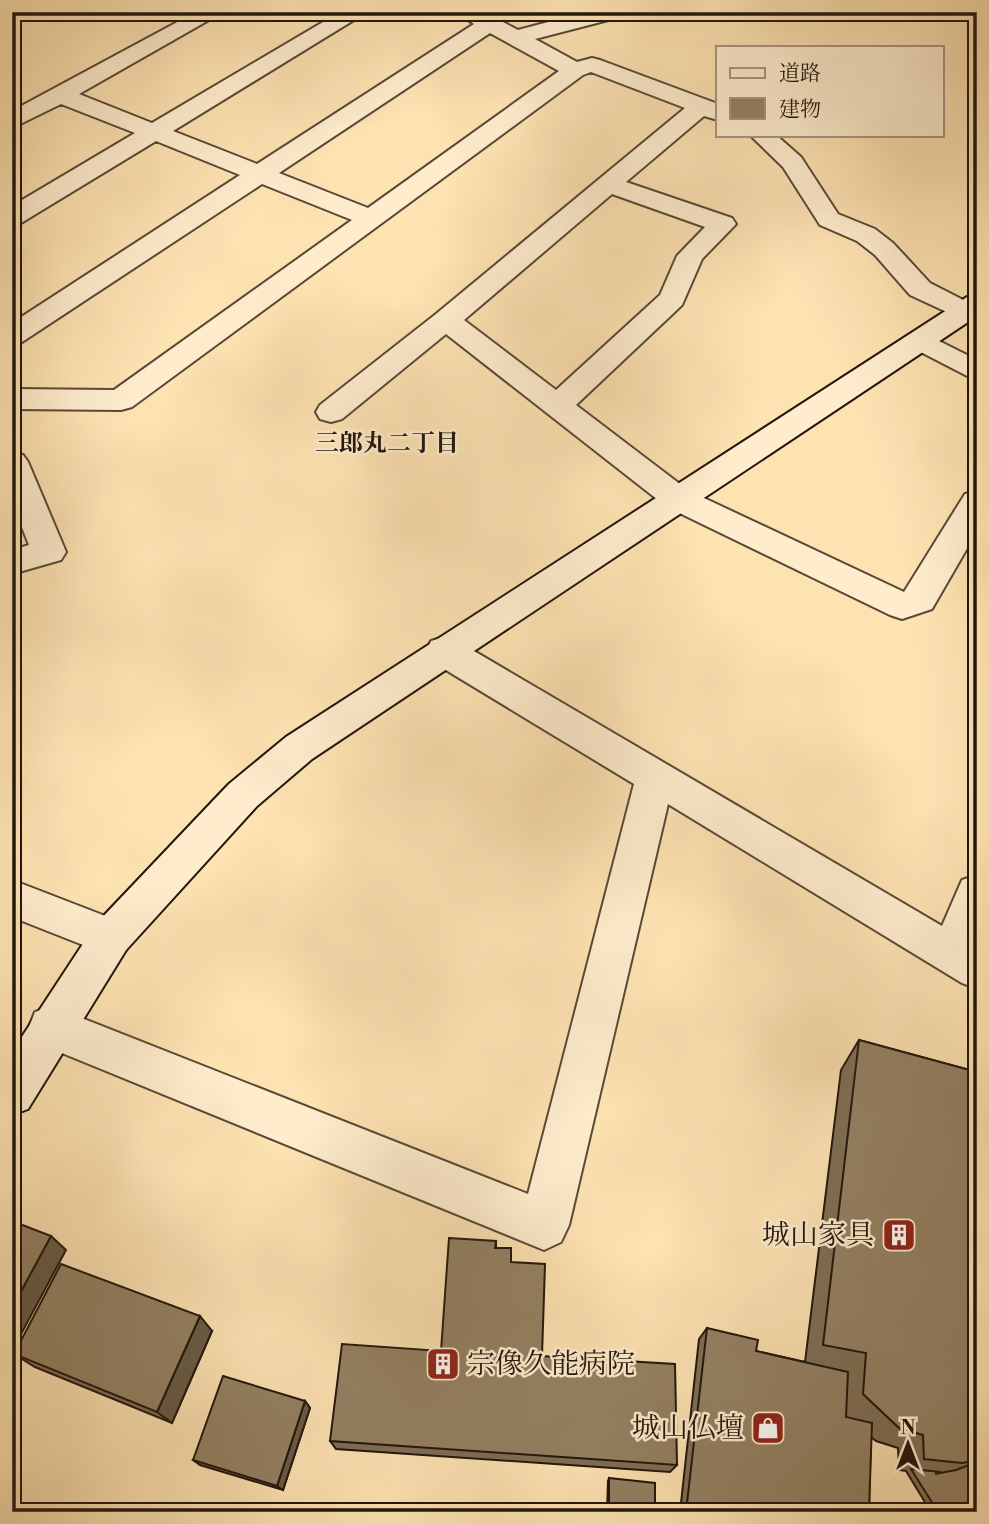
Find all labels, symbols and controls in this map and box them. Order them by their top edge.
legend [716,46,944,136]
text: 道路 [779,61,821,87]
text: 建物 [779,97,821,123]
district label: 三郎丸二丁目 [315,429,459,459]
building icon: 城山家具 [880,1216,918,1254]
place label: 城山家具 [762,1218,874,1253]
building icon: 宗像久能病院 [424,1345,462,1383]
place label: 宗像久能病院 [467,1347,635,1382]
north arrow [874,1408,944,1478]
shop icon: 城山仏壇 [749,1409,787,1447]
place label: 城山仏壇 [632,1411,744,1446]
text: N [900,1416,916,1440]

